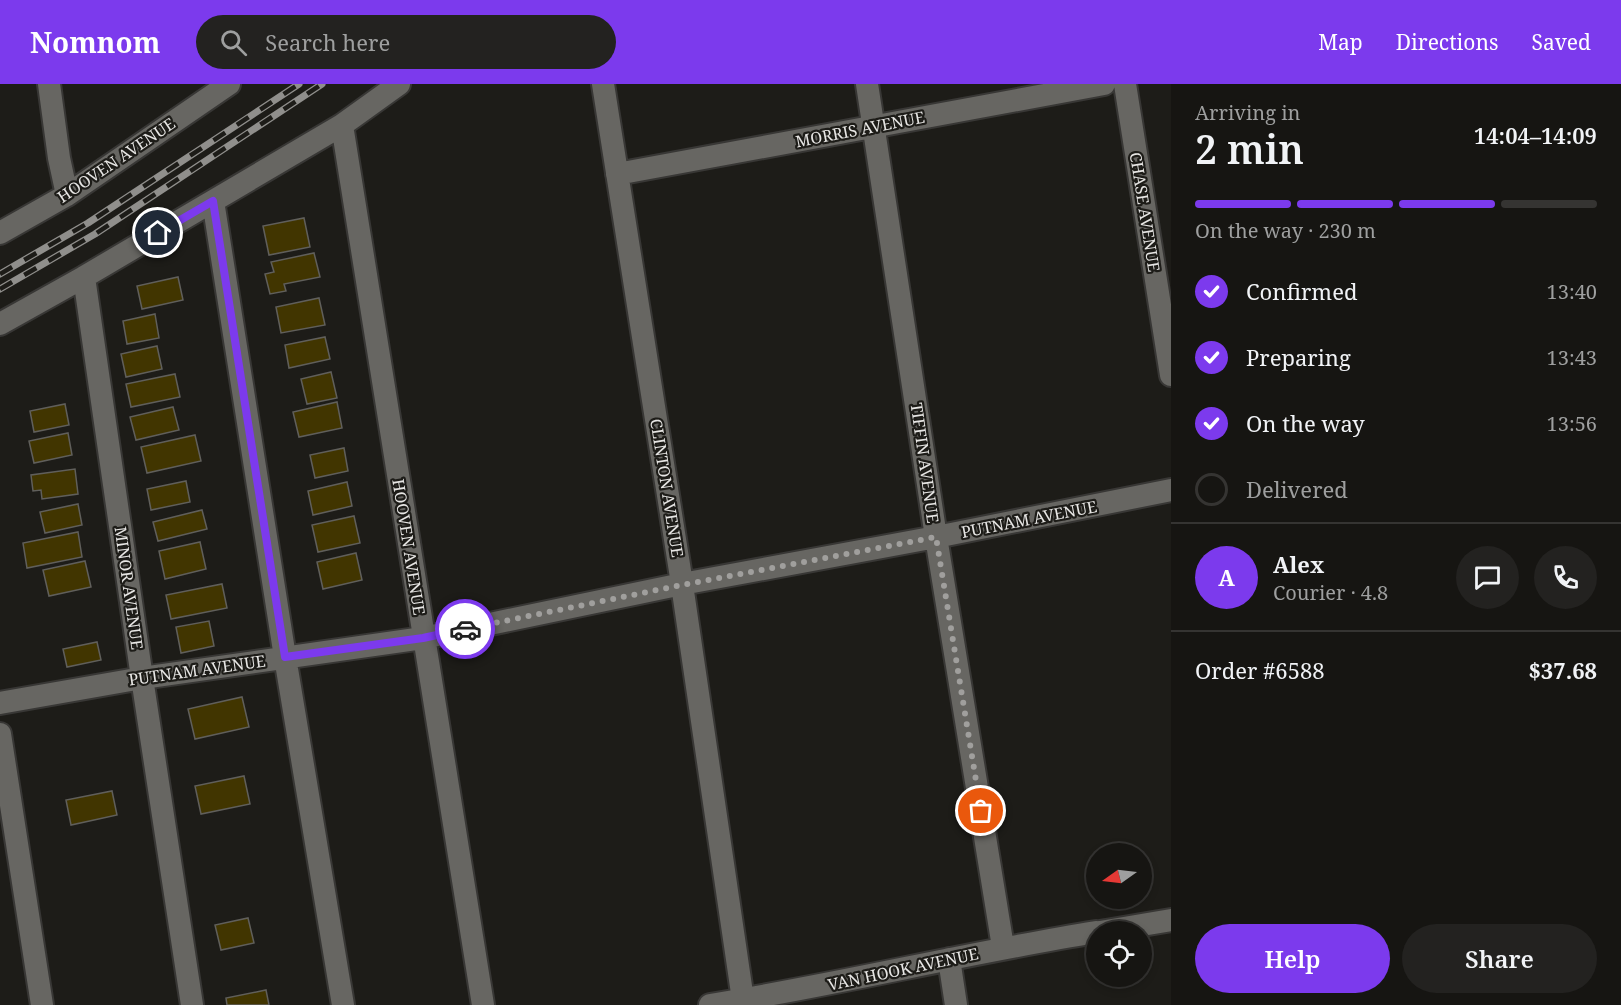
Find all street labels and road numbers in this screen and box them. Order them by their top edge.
street label: MORRIS AVENUE [794,106,926,152]
street label: HOOVEN AVENUE [53,112,179,208]
street label: CHASE AVENUE [1125,151,1165,274]
street label: TIFFIN AVENUE [906,401,944,525]
street label: CLINTON AVENUE [645,417,689,559]
street label: HOOVEN AVENUE [387,477,431,617]
street label: PUTNAM AVENUE [959,495,1099,543]
street label: MINOR AVENUE [109,525,149,651]
street label: PUTNAM AVENUE [127,649,267,690]
street label: VAN HOOK AVENUE [826,942,980,996]

